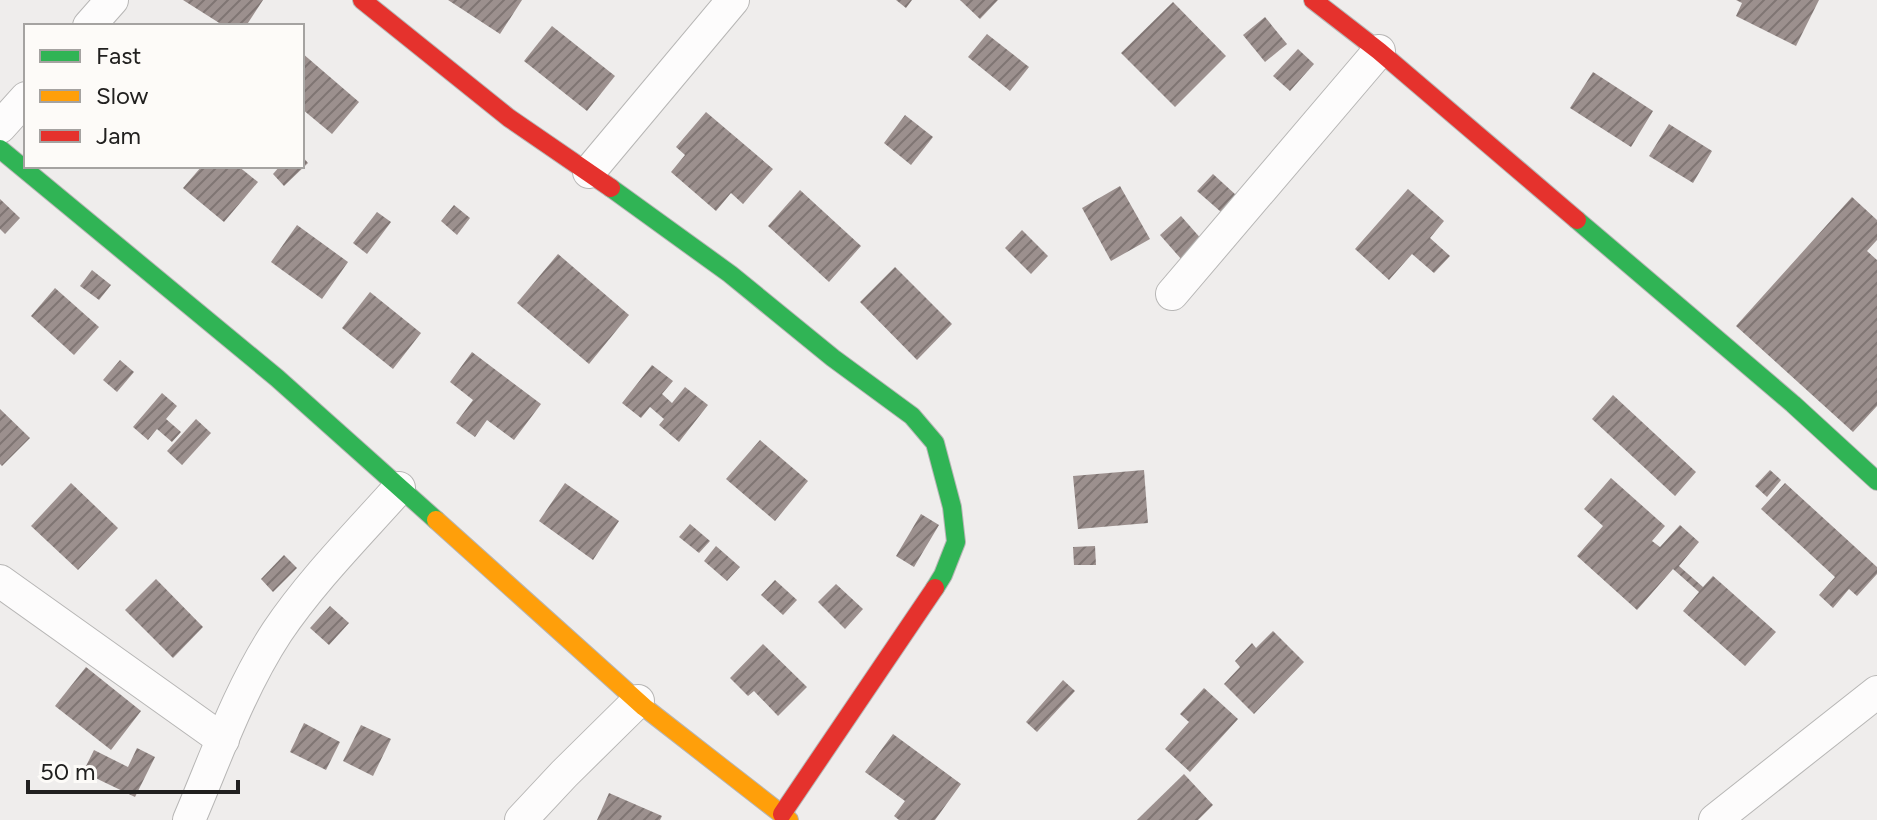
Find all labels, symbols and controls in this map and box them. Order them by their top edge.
legend [24,24,304,168]
text: Fast [96,41,141,70]
text: Slow [96,81,149,110]
text: Jam [96,121,141,150]
scale bar [28,744,238,794]
text: 50 m [40,757,96,786]

